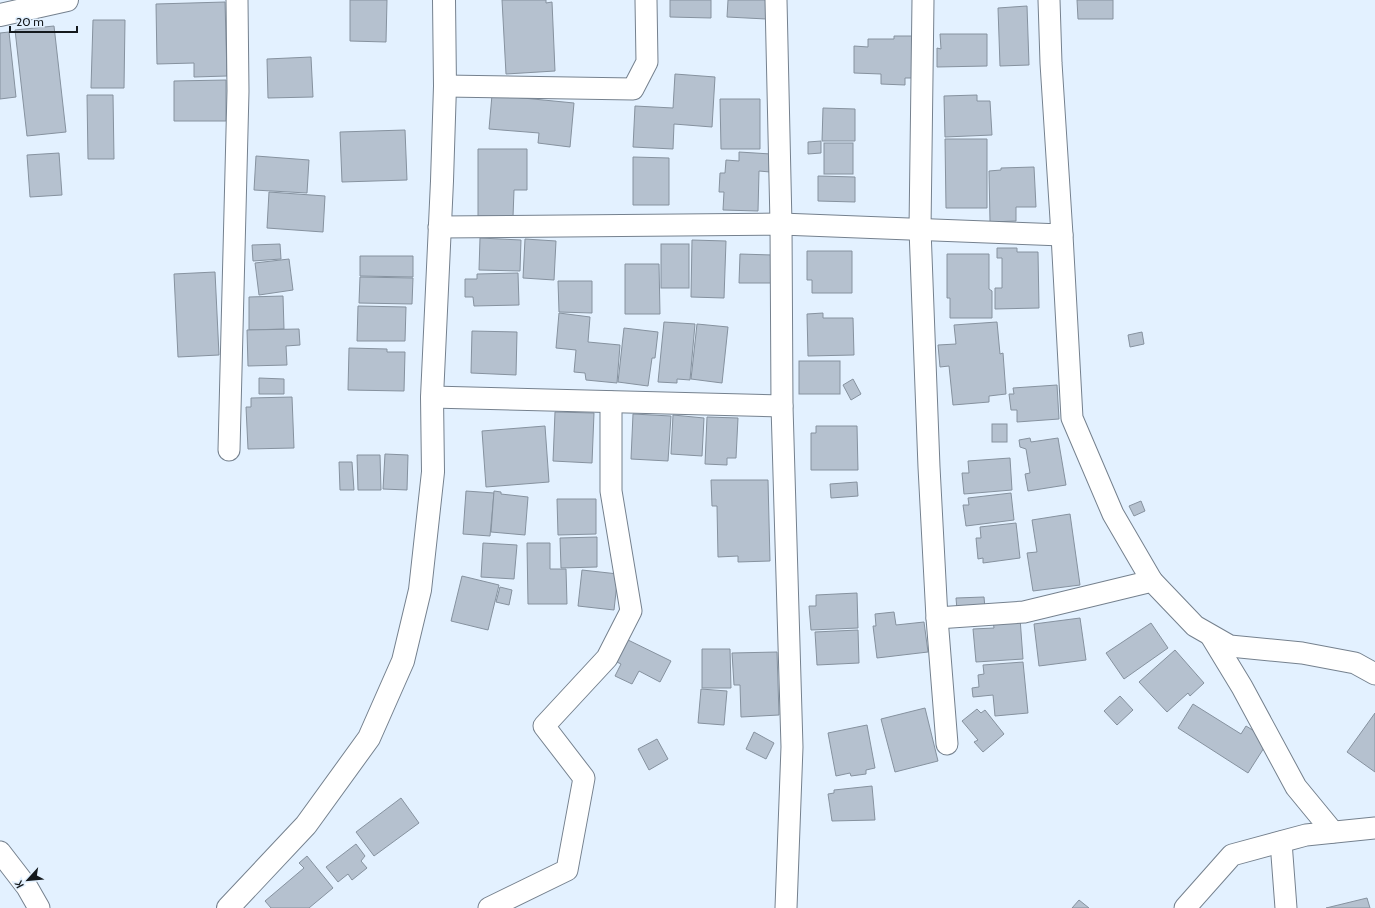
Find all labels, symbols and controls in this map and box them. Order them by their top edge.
scale bar [10,8,77,34]
text: 20 m [16,14,44,29]
north arrow [8,860,48,900]
text: K [11,878,27,891]

